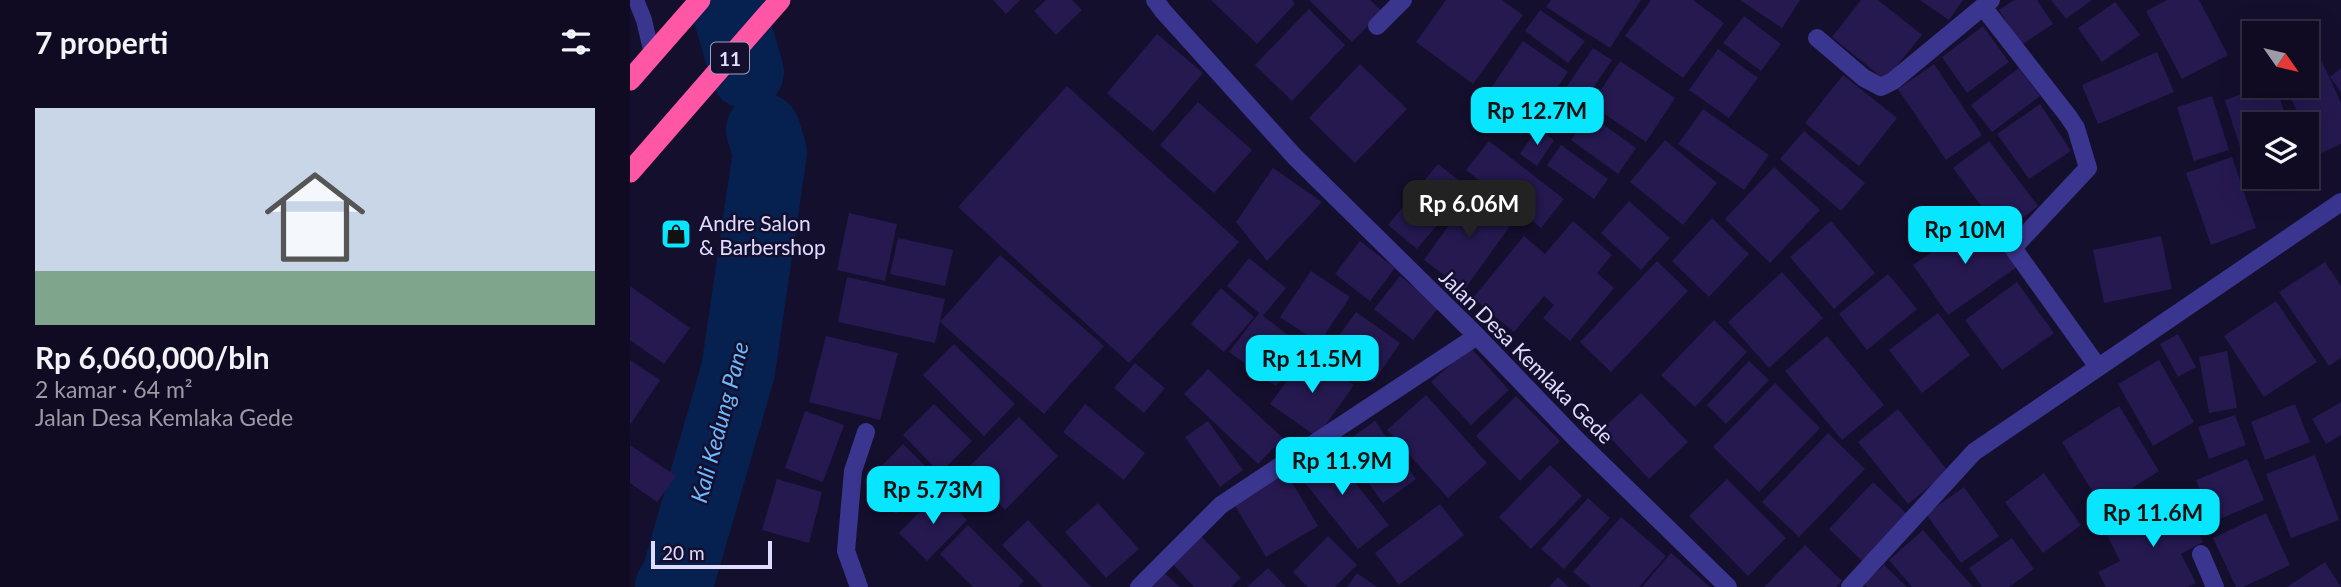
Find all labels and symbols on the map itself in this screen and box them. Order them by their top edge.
north arrow [2242,21,2319,98]
road number: 11 [711,43,749,74]
pin: Rp 12.7M [1465,88,1609,147]
pin: Rp 6.06M [1397,180,1541,240]
pin: Rp 10M [1908,206,2022,266]
place label: Andre Salon & Barbershop [699,210,826,259]
shop icon: Andre Salon & Barbershop [659,217,693,251]
street label: Jalan Desa Kemlaka Gede [1435,264,1619,448]
pin: Rp 11.5M [1240,336,1384,395]
water label: Kali Kedung Pane [684,338,754,506]
pin: Rp 11.9M [1270,438,1414,497]
pin: Rp 5.73M [861,466,1005,526]
pin: Rp 11.6M [2081,490,2225,549]
scale bar [651,538,772,570]

